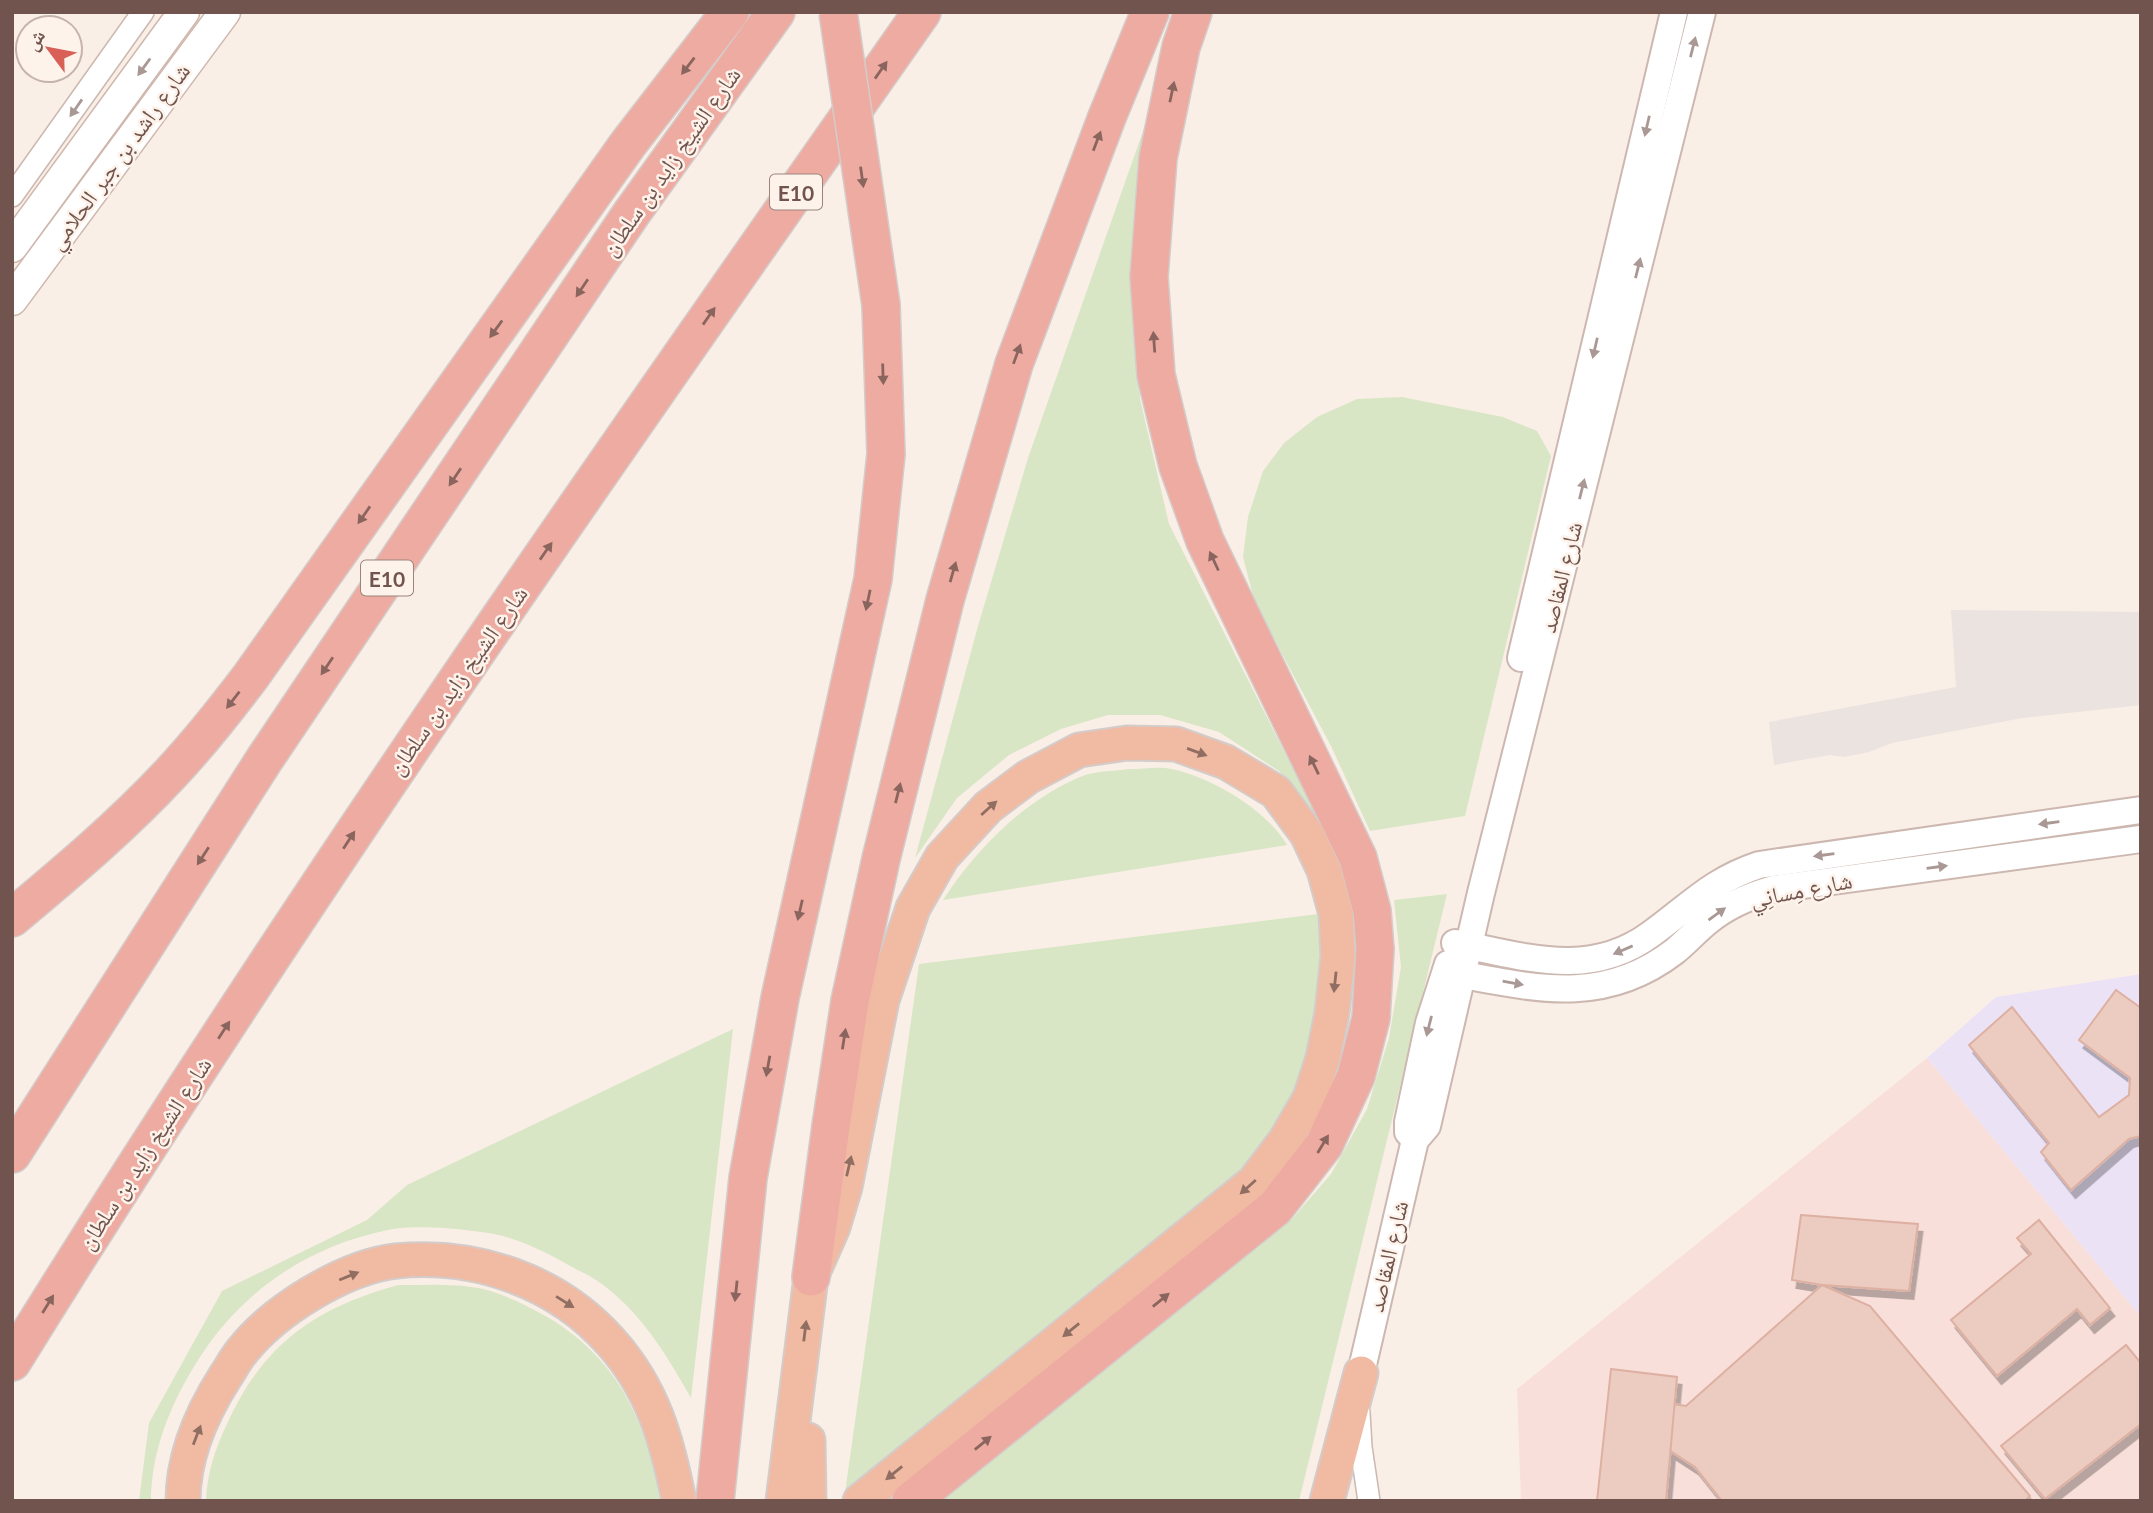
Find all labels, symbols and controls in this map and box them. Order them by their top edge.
north arrow [14,14,84,84]
text: ش [19,25,50,55]
one-way arrow [1688,36,1699,58]
street label: شارع راشد بن جبر الحلامي [41,57,200,258]
one-way arrow [681,57,696,75]
one-way arrow [137,58,151,76]
street label: شارع الشيخ زايد بن سلطان [594,61,747,262]
one-way arrow [874,61,888,79]
one-way arrow [1166,81,1177,103]
one-way arrow [69,99,83,117]
one-way arrow [1641,115,1652,137]
one-way arrow [1092,131,1103,152]
one-way arrow [857,166,868,188]
road number: E10 [770,174,822,210]
one-way arrow [1633,257,1644,279]
one-way arrow [575,278,588,298]
one-way arrow [702,307,716,325]
one-way arrow [489,320,503,338]
one-way arrow [1148,331,1159,353]
one-way arrow [1589,337,1600,359]
one-way arrow [1012,344,1023,365]
one-way arrow [877,363,889,385]
one-way arrow [448,467,461,487]
one-way arrow [1577,477,1588,499]
one-way arrow [357,506,371,524]
street label: شارع المقاصد [1533,519,1589,636]
one-way arrow [539,542,553,560]
one-way arrow [1208,550,1219,571]
road number: E10 [361,560,413,596]
one-way arrow [948,561,959,583]
street label: شارع الشيخ زايد بن سلطان [381,580,534,781]
one-way arrow [863,589,874,611]
one-way arrow [321,656,334,676]
one-way arrow [226,691,240,709]
one-way arrow [1186,746,1207,757]
one-way arrow [1308,755,1319,775]
one-way arrow [893,782,904,804]
one-way arrow [980,800,998,816]
one-way arrow [2038,818,2060,829]
one-way arrow [342,830,355,849]
one-way arrow [196,846,209,866]
one-way arrow [1812,849,1834,860]
one-way arrow [1926,861,1948,872]
street label: شارع مِسانِي [1748,865,1855,918]
one-way arrow [794,899,805,921]
one-way arrow [1708,907,1726,921]
one-way arrow [1612,945,1633,956]
one-way arrow [1329,971,1340,993]
one-way arrow [1502,978,1524,989]
one-way arrow [1423,1015,1434,1037]
one-way arrow [218,1020,231,1040]
one-way arrow [839,1028,850,1050]
street label: شارع الشيخ زايد بن سلطان [71,1051,218,1256]
one-way arrow [762,1055,773,1077]
one-way arrow [1317,1134,1329,1153]
one-way arrow [844,1155,855,1177]
one-way arrow [1240,1178,1257,1194]
street label: شارع المقاصد [1361,1198,1415,1315]
one-way arrow [338,1270,359,1281]
one-way arrow [730,1280,741,1302]
one-way arrow [1152,1293,1169,1308]
one-way arrow [42,1294,55,1313]
one-way arrow [555,1296,575,1309]
one-way arrow [799,1320,810,1342]
one-way arrow [1063,1322,1080,1337]
one-way arrow [191,1424,202,1445]
one-way arrow [974,1435,992,1450]
one-way arrow [886,1465,903,1480]

